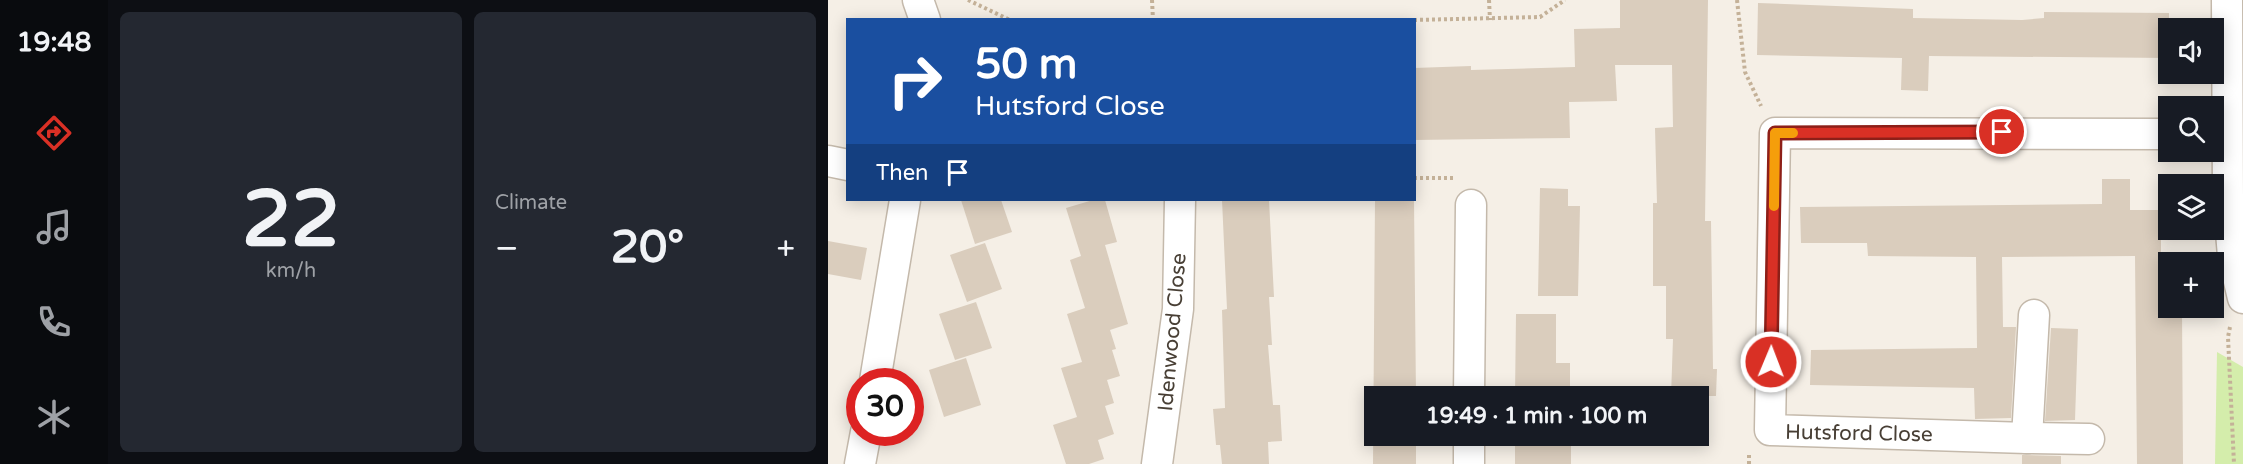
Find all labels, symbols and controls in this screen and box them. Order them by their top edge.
map controls [2158,18,2224,318]
button: sound [2158,18,2224,84]
text: 19:48 [17,26,91,59]
text: 50 m [975,39,1077,90]
icon: right [876,42,954,120]
text: Hutsford Close [975,90,1165,123]
button: search [2158,96,2224,162]
pin [1976,106,2027,157]
icon: directions [33,112,75,154]
icon: arrive [1985,115,2018,148]
icon: arrive [941,156,974,189]
text: Then [876,160,929,186]
text: 22 [242,173,340,267]
button: layers [2158,174,2224,240]
text: Climate [495,191,567,215]
icon: music [33,206,75,248]
text: 20° [611,221,684,275]
text: − [495,229,519,268]
text: + [776,229,795,268]
street label: Idenwood Close [1153,252,1192,412]
button: + [2158,252,2224,318]
text: km/h [266,259,316,283]
icon: phone [33,301,75,343]
position arrow [1739,330,1803,394]
speed limit sign: 30 [846,368,924,446]
icon: climate [33,396,75,438]
text: 19:49 · 1 min · 100 m [1426,403,1647,429]
street label: Hutsford Close [1785,420,1933,447]

